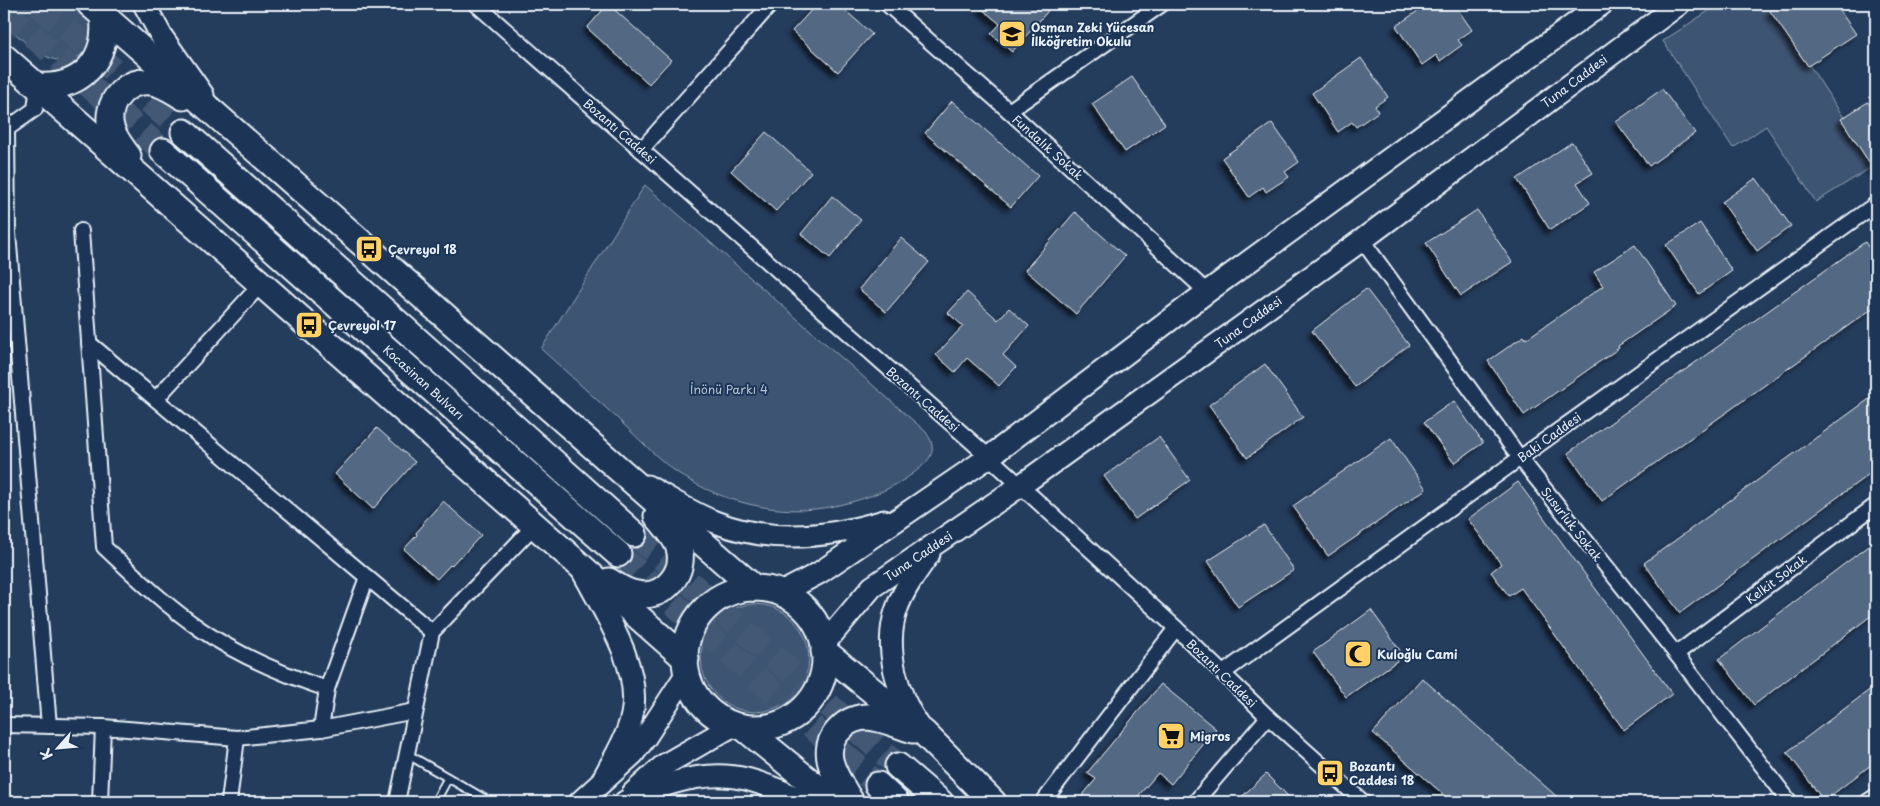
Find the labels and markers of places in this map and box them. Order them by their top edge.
place label: Osman Zeki Yücesan İlköğretim Okulu [1031,18,1154,50]
school or university icon: Osman Zeki Yücesan İlköğretim Okulu [997,19,1027,49]
bus stop icon: Çevreyol 18 [354,234,384,264]
place label: Çevreyol 18 [388,240,457,258]
bus stop icon: Çevreyol 17 [294,310,324,340]
place label: Çevreyol 17 [328,316,397,334]
mosque icon: Kuloğlu Cami [1343,639,1373,669]
place label: Kuloğlu Cami [1377,645,1458,663]
supermarket icon: Migros [1156,721,1186,751]
place label: Migros [1190,727,1231,745]
place label: Bozantı Caddesi 18 [1349,757,1414,789]
bus stop icon: Bozantı Caddesi 18 [1315,758,1345,788]

